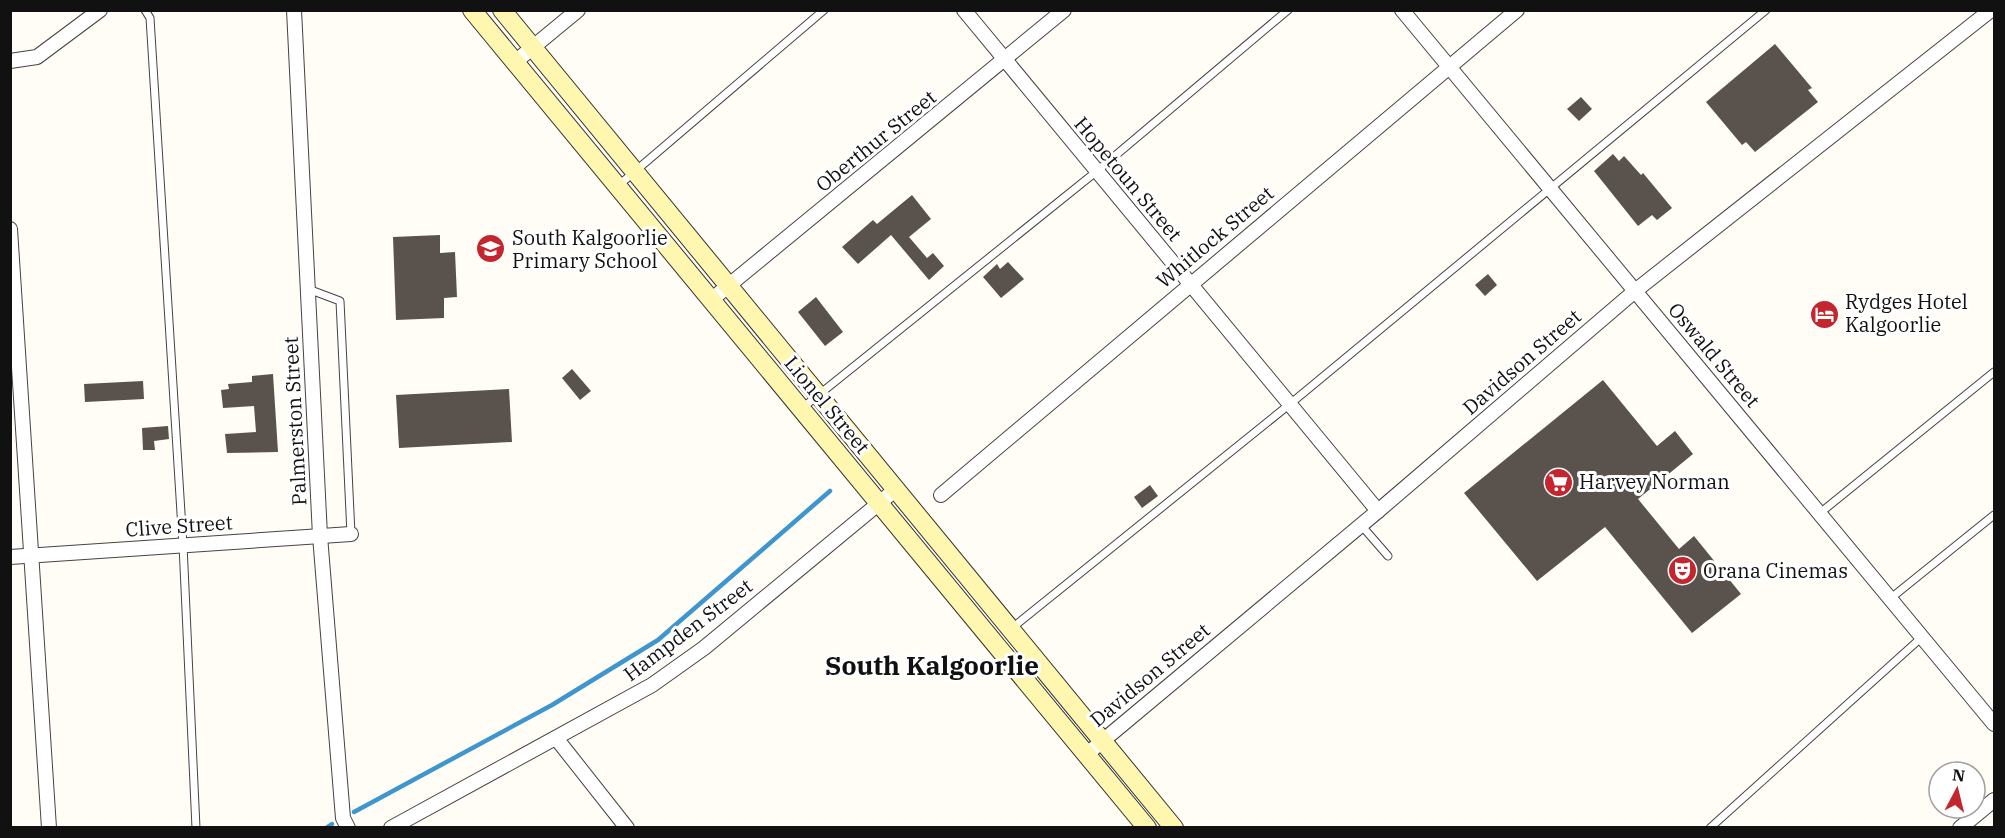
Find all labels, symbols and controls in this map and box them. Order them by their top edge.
street label: Oberthur Street [810,84,942,198]
street label: Hopetoun Street [1068,111,1188,247]
street label: Whitlock Street [1150,180,1279,294]
place label: South Kalgoorlie Primary School [512,224,668,274]
school or university icon: South Kalgoorlie Primary School [475,233,507,265]
place label: Rydges Hotel Kalgoorlie [1845,288,1968,338]
street label: Oswald Street [1662,296,1766,413]
hotel icon: Rydges Hotel Kalgoorlie [1808,298,1840,330]
street label: Davidson Street [1457,303,1587,421]
street label: Palmerston Street [277,336,312,506]
street label: Lionel Street [779,350,876,459]
supermarket icon: Harvey Norman [1542,466,1574,498]
place label: Harvey Norman [1579,468,1730,495]
street label: Clive Street [124,508,233,543]
theatre icon: Orana Cinemas [1666,555,1698,587]
place label: Orana Cinemas [1703,557,1848,584]
street label: Hampden Street [618,572,758,687]
street label: Davidson Street [1084,617,1215,733]
district label: South Kalgoorlie [825,648,1039,682]
north arrow [1927,760,1987,820]
text: N [1951,764,1966,786]

